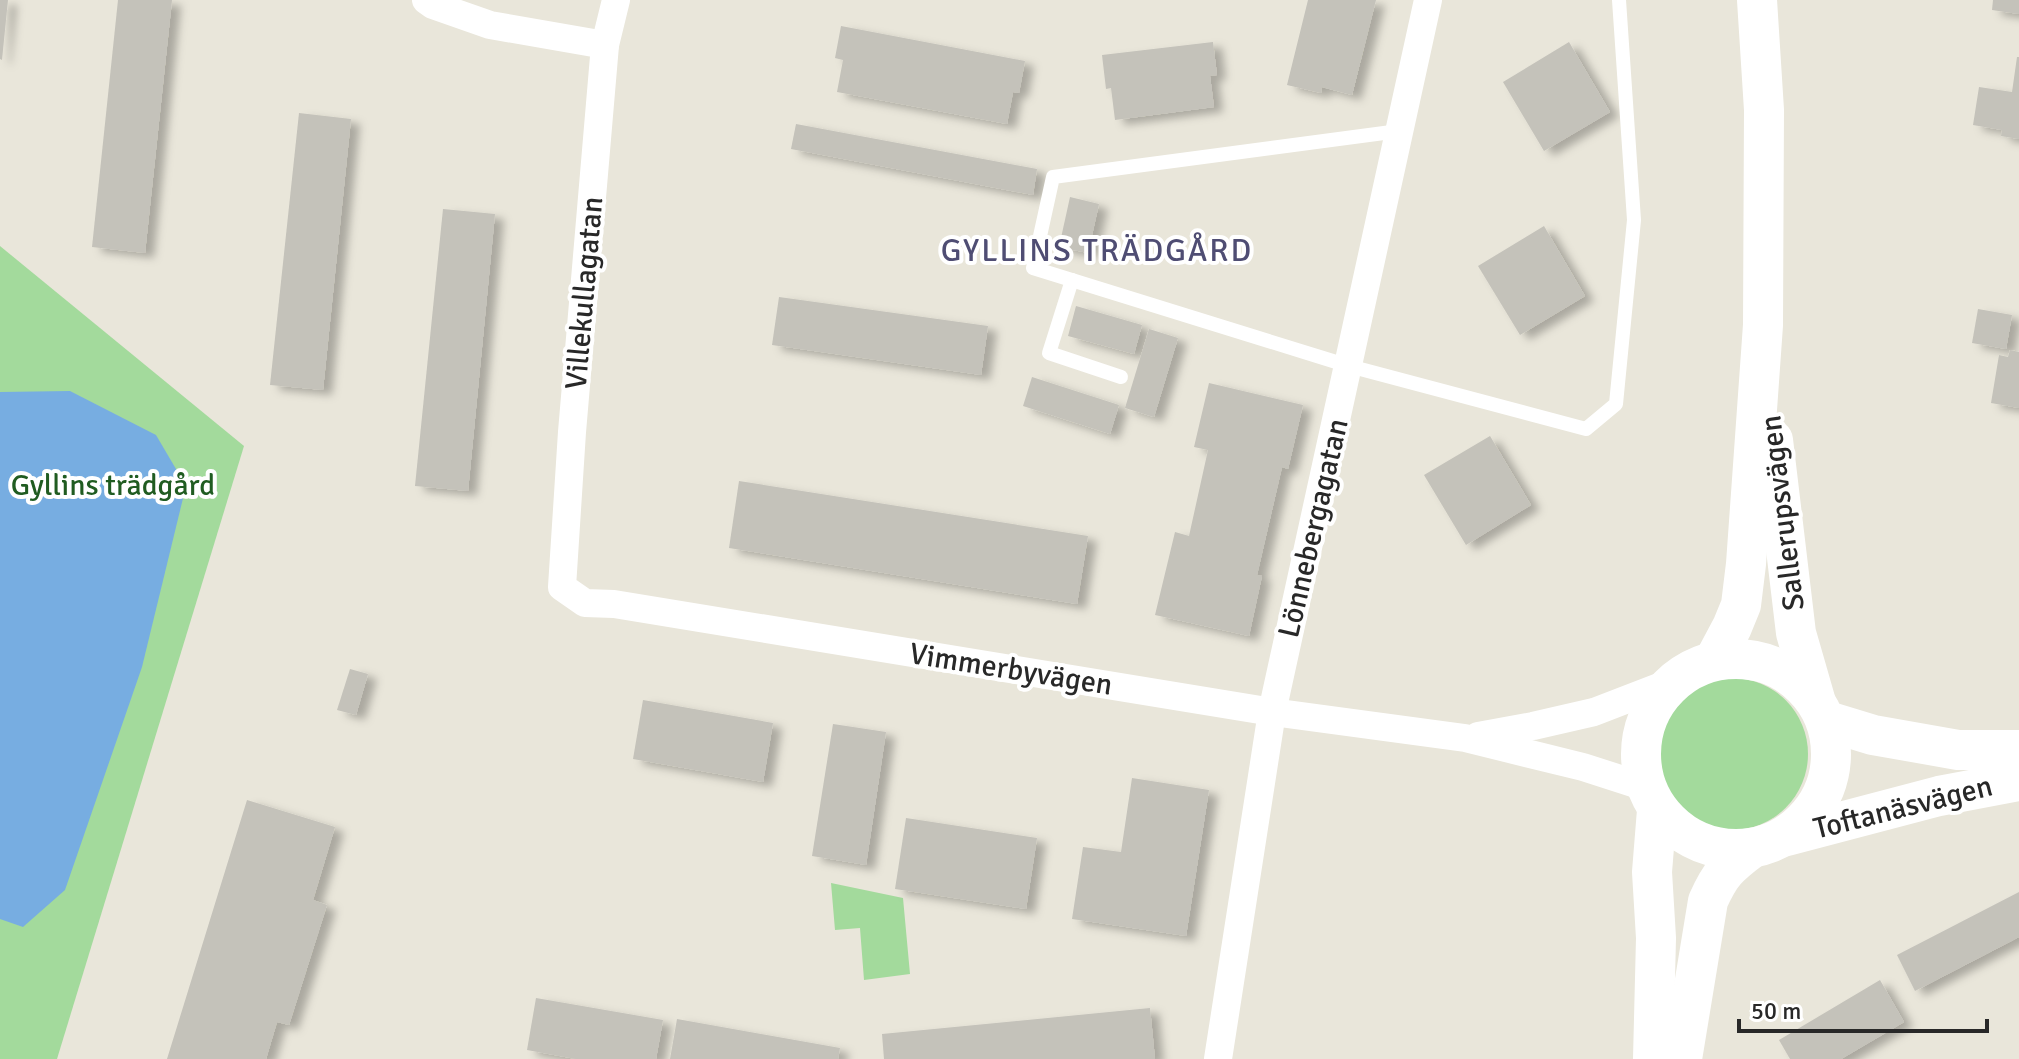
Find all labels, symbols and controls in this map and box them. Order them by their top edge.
street label: Villekullagatan [558,195,611,391]
district label: GYLLINS TRÄDGÅRD [941,231,1253,270]
street label: Sallerupsvägen [1752,413,1813,613]
street label: Lönnebergagatan [1270,415,1357,641]
park label: Gyllins trädgård [11,467,215,504]
street label: Vimmerbyvägen [907,635,1115,704]
street label: Toftanäsvägen [1810,767,1996,848]
scale bar [1739,983,1987,1033]
text: 50 m [1751,996,1801,1026]

